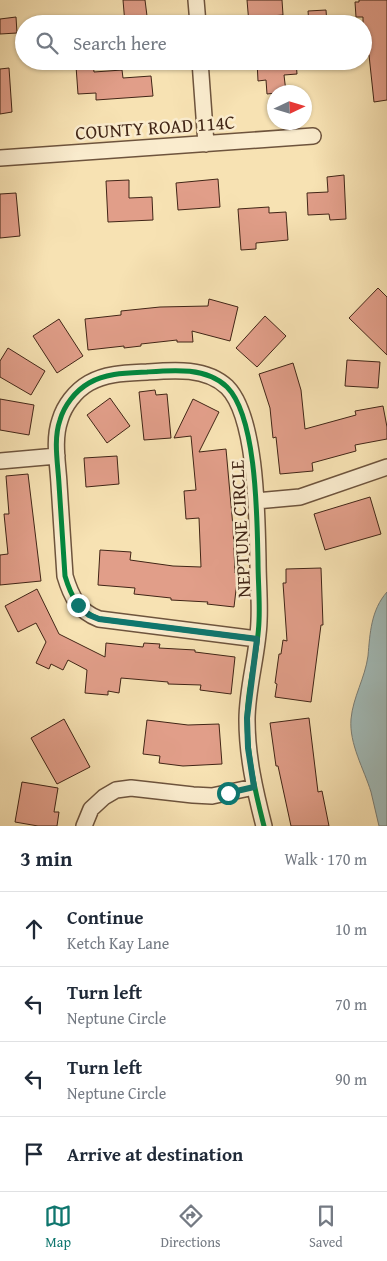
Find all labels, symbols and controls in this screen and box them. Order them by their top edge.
search box [15,15,372,70]
icon: search [33,29,61,57]
text: Search here [73,29,167,57]
north arrow [267,85,312,130]
street label: COUNTY ROAD 114C [74,107,236,147]
street label: NEPTUNE CIRCLE [222,459,258,599]
route end [67,594,90,617]
route start [217,782,240,805]
text: 3 min [20,843,72,874]
text: Walk · 170 m [284,847,367,871]
text: Continue [67,903,144,931]
icon: ahead [20,915,48,943]
text: 10 m [335,917,367,941]
text: Ketch Kay Lane [67,931,169,955]
text: Turn left [67,978,142,1006]
icon: left [20,990,48,1018]
text: 70 m [335,992,367,1016]
text: Neptune Circle [67,1006,166,1030]
text: Turn left [67,1053,142,1081]
icon: left [20,1065,48,1093]
text: 90 m [335,1067,367,1091]
text: Neptune Circle [67,1081,166,1105]
icon: arrive [20,1140,48,1168]
text: Arrive at destination [67,1140,243,1168]
tab: Map [44,1202,72,1252]
tab: Directions [160,1202,221,1252]
tab: Saved [309,1202,343,1252]

